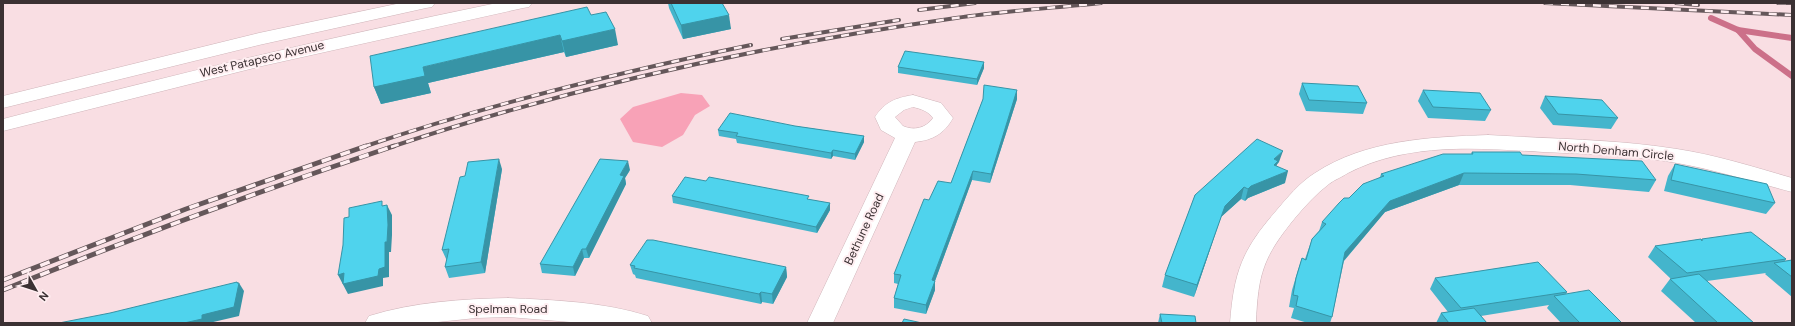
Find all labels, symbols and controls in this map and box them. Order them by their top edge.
street label: West Patapsco Avenue [198,37,326,81]
street label: North Denham Circle [1558,138,1675,164]
street label: Bethune Road [840,191,888,267]
north arrow [16,270,56,310]
text: N [36,289,52,304]
street label: Spelman Road [468,301,548,317]

